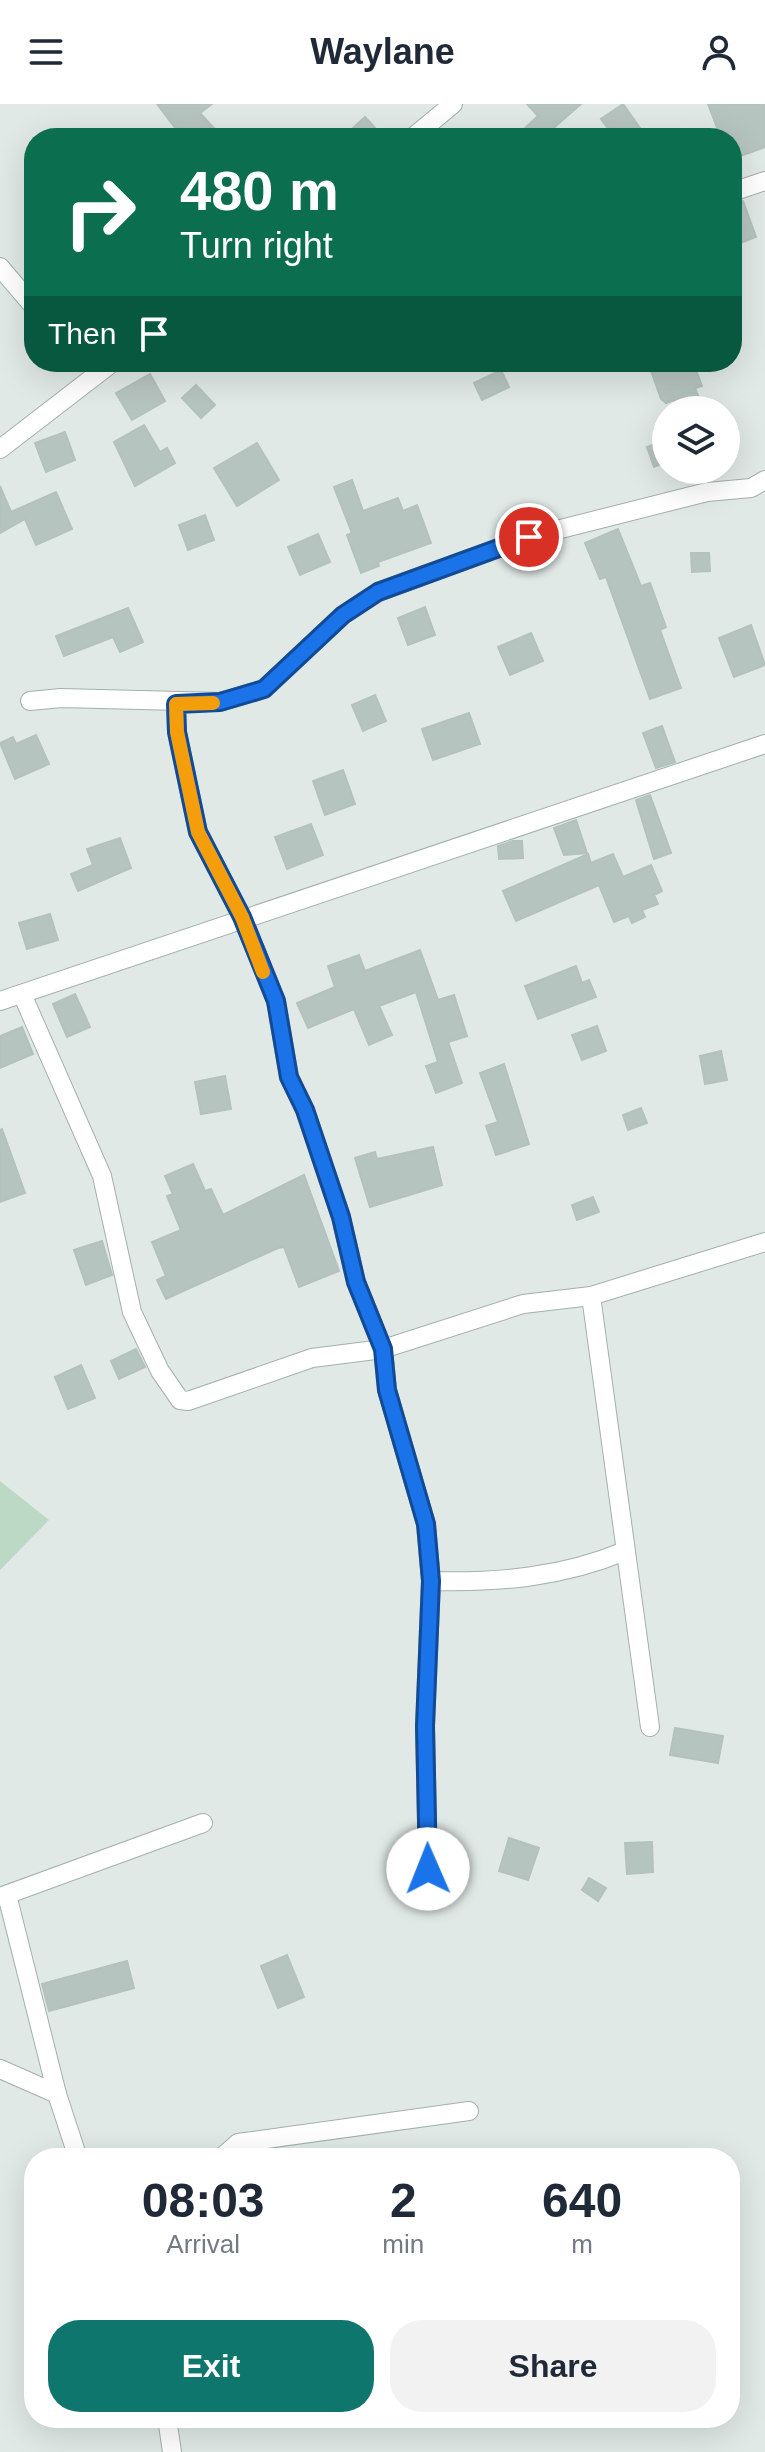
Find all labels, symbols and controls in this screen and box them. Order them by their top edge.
icon: menu [24,30,68,74]
icon: person [697,30,741,74]
text: Waylane [310,31,455,72]
text: 480 m [180,159,339,222]
icon: right [48,160,152,264]
text: Turn right [180,225,333,266]
icon: arrive [132,312,176,356]
text: Then [48,317,116,350]
map controls [652,396,740,484]
button: layers [652,396,740,484]
pin [495,503,563,571]
icon: arrive [507,515,551,559]
position arrow [386,1827,470,1911]
text: 08:03 [142,2174,265,2227]
text: 2 [390,2174,417,2227]
text: 640 [542,2174,622,2227]
text: Arrival [166,2229,240,2259]
text: min [382,2229,424,2259]
text: m [571,2229,593,2259]
button: Exit [48,2320,374,2412]
button: Share [390,2320,716,2412]

